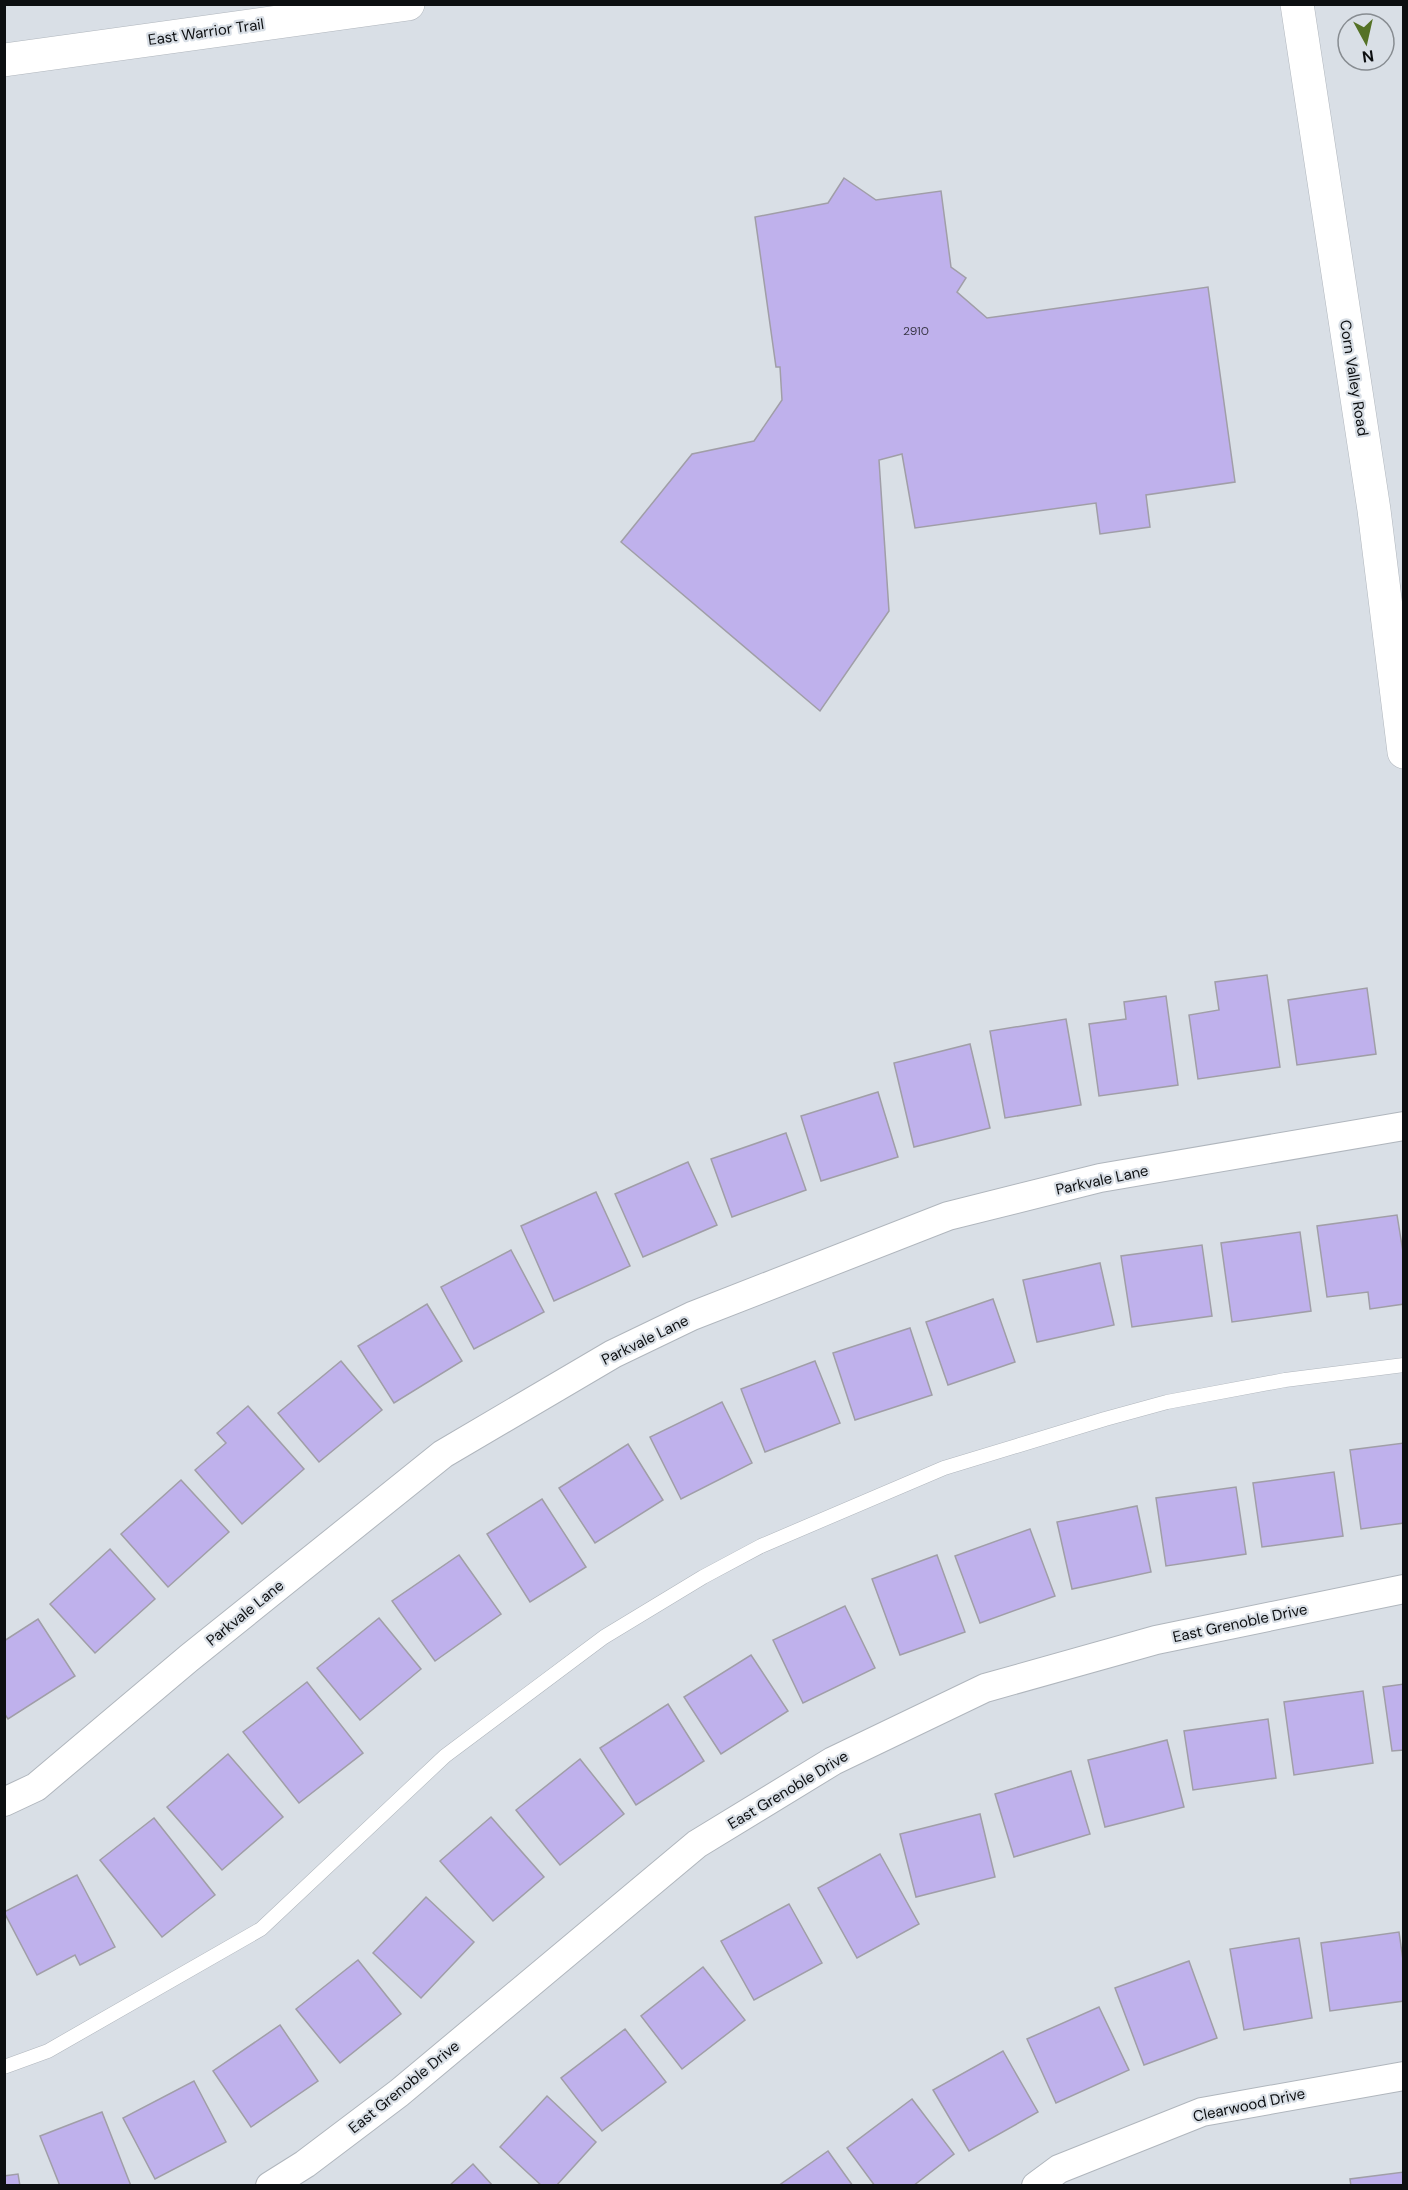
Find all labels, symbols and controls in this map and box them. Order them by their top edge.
north arrow [1336,12,1396,72]
street label: East Warrior Trail [147,14,265,50]
text: N [1361,45,1375,68]
street label: Corn Valley Road [1335,318,1373,438]
house number: 2910 [903,323,929,339]
street label: Parkvale Lane [1054,1160,1150,1200]
street label: Parkvale Lane [598,1310,692,1370]
street label: Parkvale Lane [202,1576,288,1650]
street label: East Grenoble Drive [1171,1599,1309,1647]
street label: East Grenoble Drive [724,1746,852,1834]
street label: East Grenoble Drive [344,2036,464,2138]
street label: Clearwood Drive [1191,2083,1307,2127]

